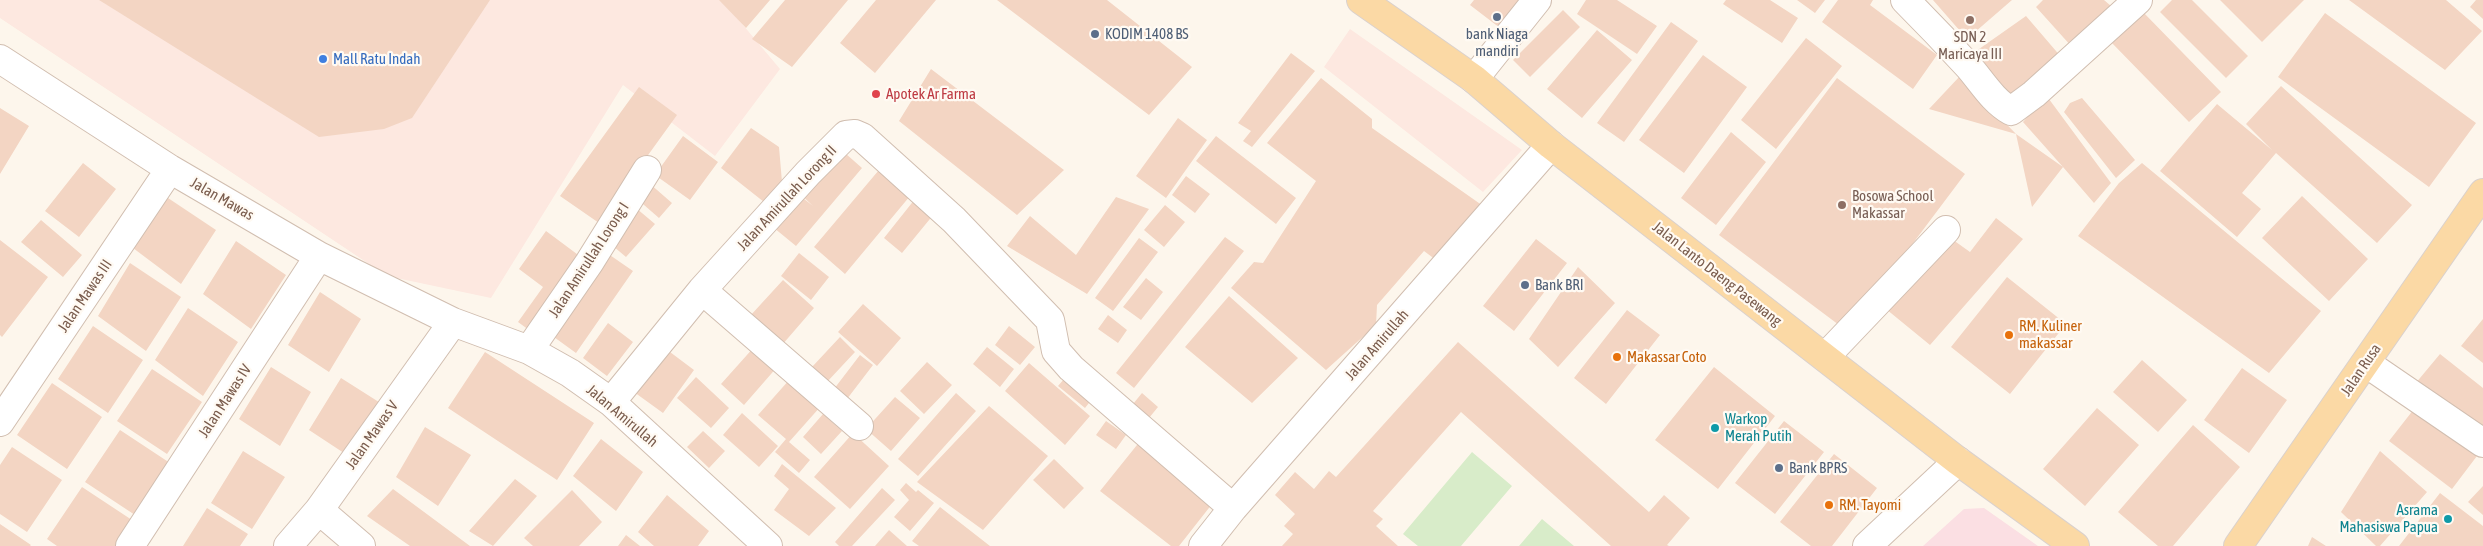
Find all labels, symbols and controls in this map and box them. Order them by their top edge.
marker: bank Niaga mandiri [1491,11,1503,23]
marker: SDN 2 Maricaya III [1964,14,1976,26]
place label: KODIM 1408 BS [1105,25,1189,43]
place label: bank Niaga mandiri [1466,25,1528,60]
marker: KODIM 1408 BS [1089,28,1101,40]
place label: SDN 2 Maricaya III [1938,28,2002,63]
place label: Mall Ratu Indah [333,50,421,68]
marker: Mall Ratu Indah [317,53,329,65]
place label: Apotek Ar Farma [886,85,976,103]
marker: Apotek Ar Farma [870,88,882,100]
street label: Jalan Amirullah Lorong II [734,142,840,254]
street label: Jalan Mawas [187,174,257,224]
place label: Bosowa School Makassar [1852,187,1933,222]
street label: Jalan Amirullah Lorong I [545,199,633,321]
marker: Bosowa School Makassar [1836,199,1848,211]
street label: Jalan Lanto Daeng Pasewang [1649,218,1785,330]
street label: Jalan Mawas III [54,256,116,336]
place label: Bank BRI [1535,276,1583,294]
marker: Bank BRI [1519,279,1531,291]
street label: Jalan Amirullah [1341,306,1413,384]
place label: RM. Kuliner makassar [2019,317,2082,352]
marker: RM. Kuliner makassar [2003,329,2015,341]
street label: Jalan Rusa [2337,340,2385,400]
place label: Makassar Coto [1627,348,1707,366]
marker: Makassar Coto [1611,351,1623,363]
street label: Jalan Mawas IV [195,361,255,441]
street label: Jalan Amirullah [583,381,661,451]
street label: Jalan Mawas V [342,397,402,473]
place label: Warkop Merah Putih [1725,410,1792,445]
marker: Warkop Merah Putih [1709,422,1721,434]
place label: Bank BPRS [1789,459,1847,477]
marker: Bank BPRS [1773,462,1785,474]
place label: RM. Tayomi [1839,496,1901,514]
marker: RM. Tayomi [1823,499,1835,511]
place label: Asrama Mahasiswa Papua [2339,501,2438,536]
marker: Asrama Mahasiswa Papua [2442,513,2454,525]

